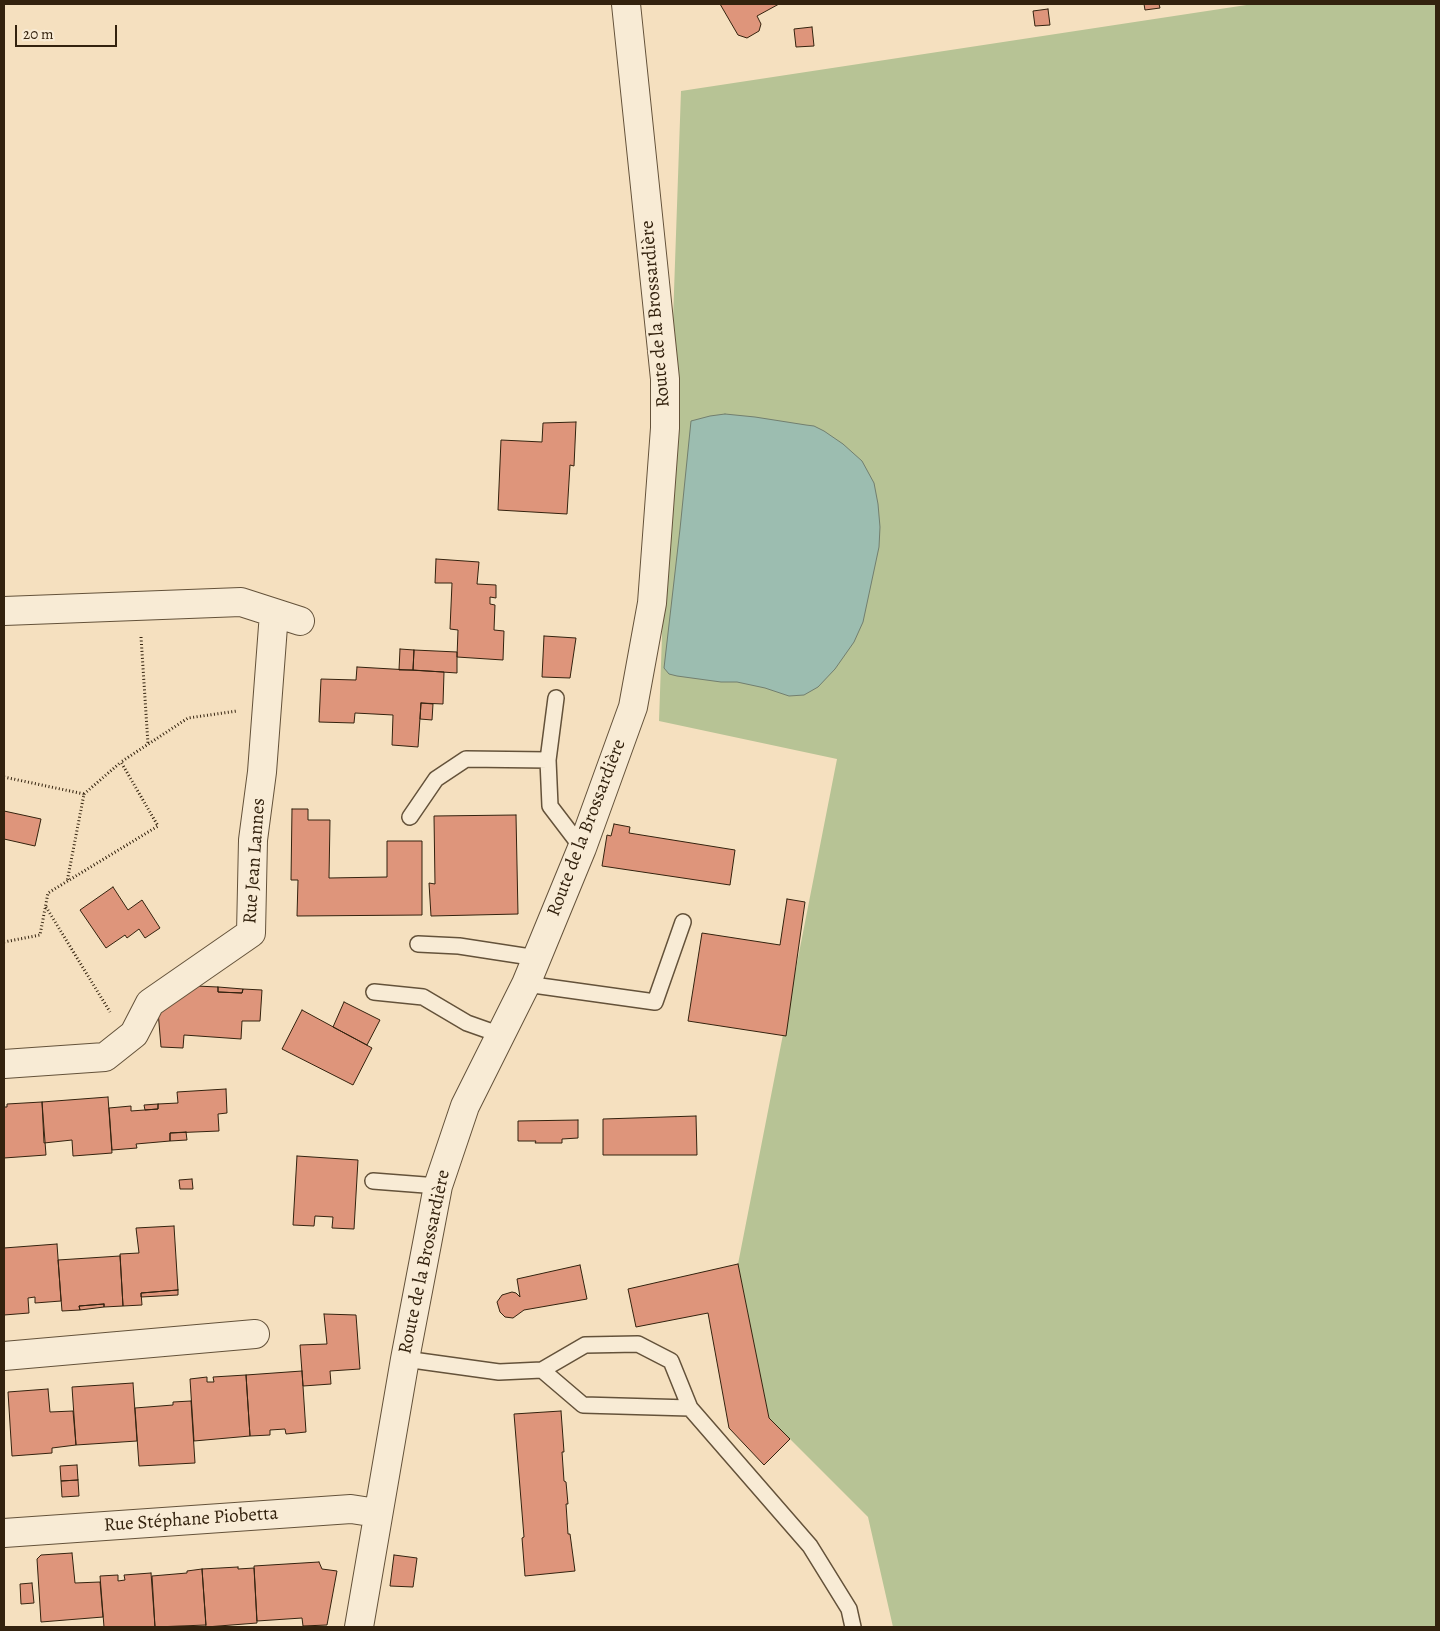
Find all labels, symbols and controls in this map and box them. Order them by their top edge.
scale bar [18,15,120,47]
text: 20 m [23,24,54,44]
street label: Route de la Brossardière [636,220,676,408]
street label: Route de la Brossardière [543,736,631,920]
street label: Rue Jean Lannes [239,797,271,925]
street label: Route de la Brossardière [394,1168,456,1356]
street label: Rue Stéphane Piobetta [103,1503,279,1537]

